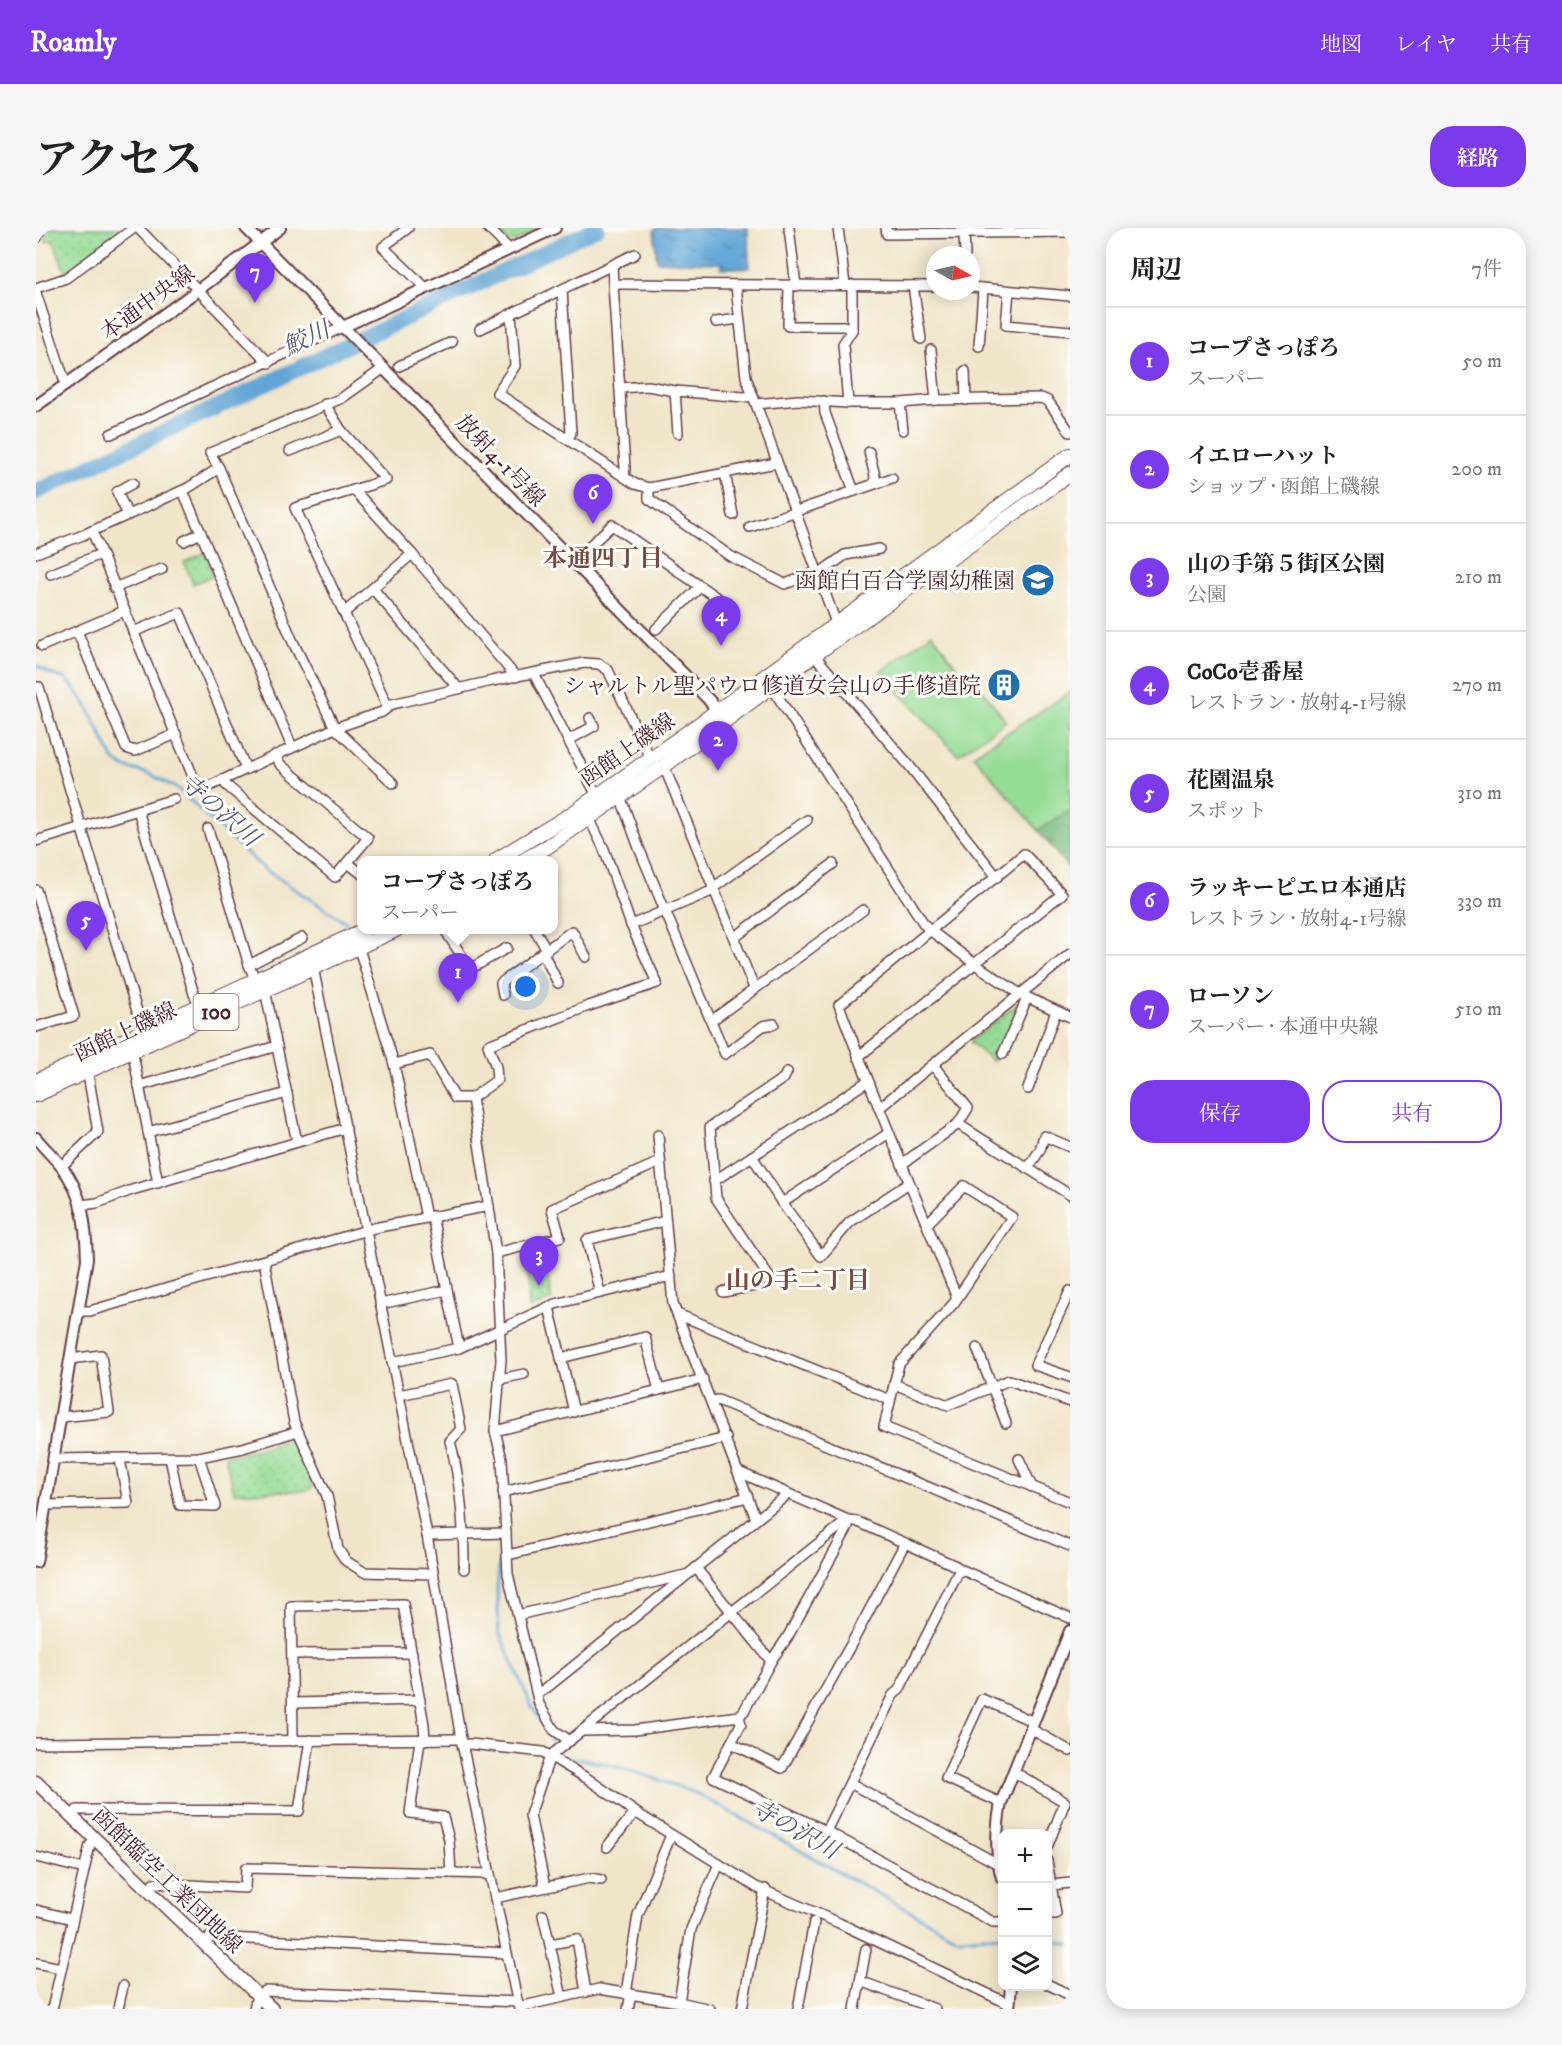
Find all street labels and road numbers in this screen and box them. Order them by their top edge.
street label: 本通中央線 [95,260,200,346]
street label: 放射4-1号線 [449,409,551,513]
street label: 函館上磯線 [575,708,681,793]
road number: 100 [194,994,238,1030]
street label: 函館上磯線 [70,997,181,1068]
street label: 函館臨空工業団地線 [86,1803,248,1960]

